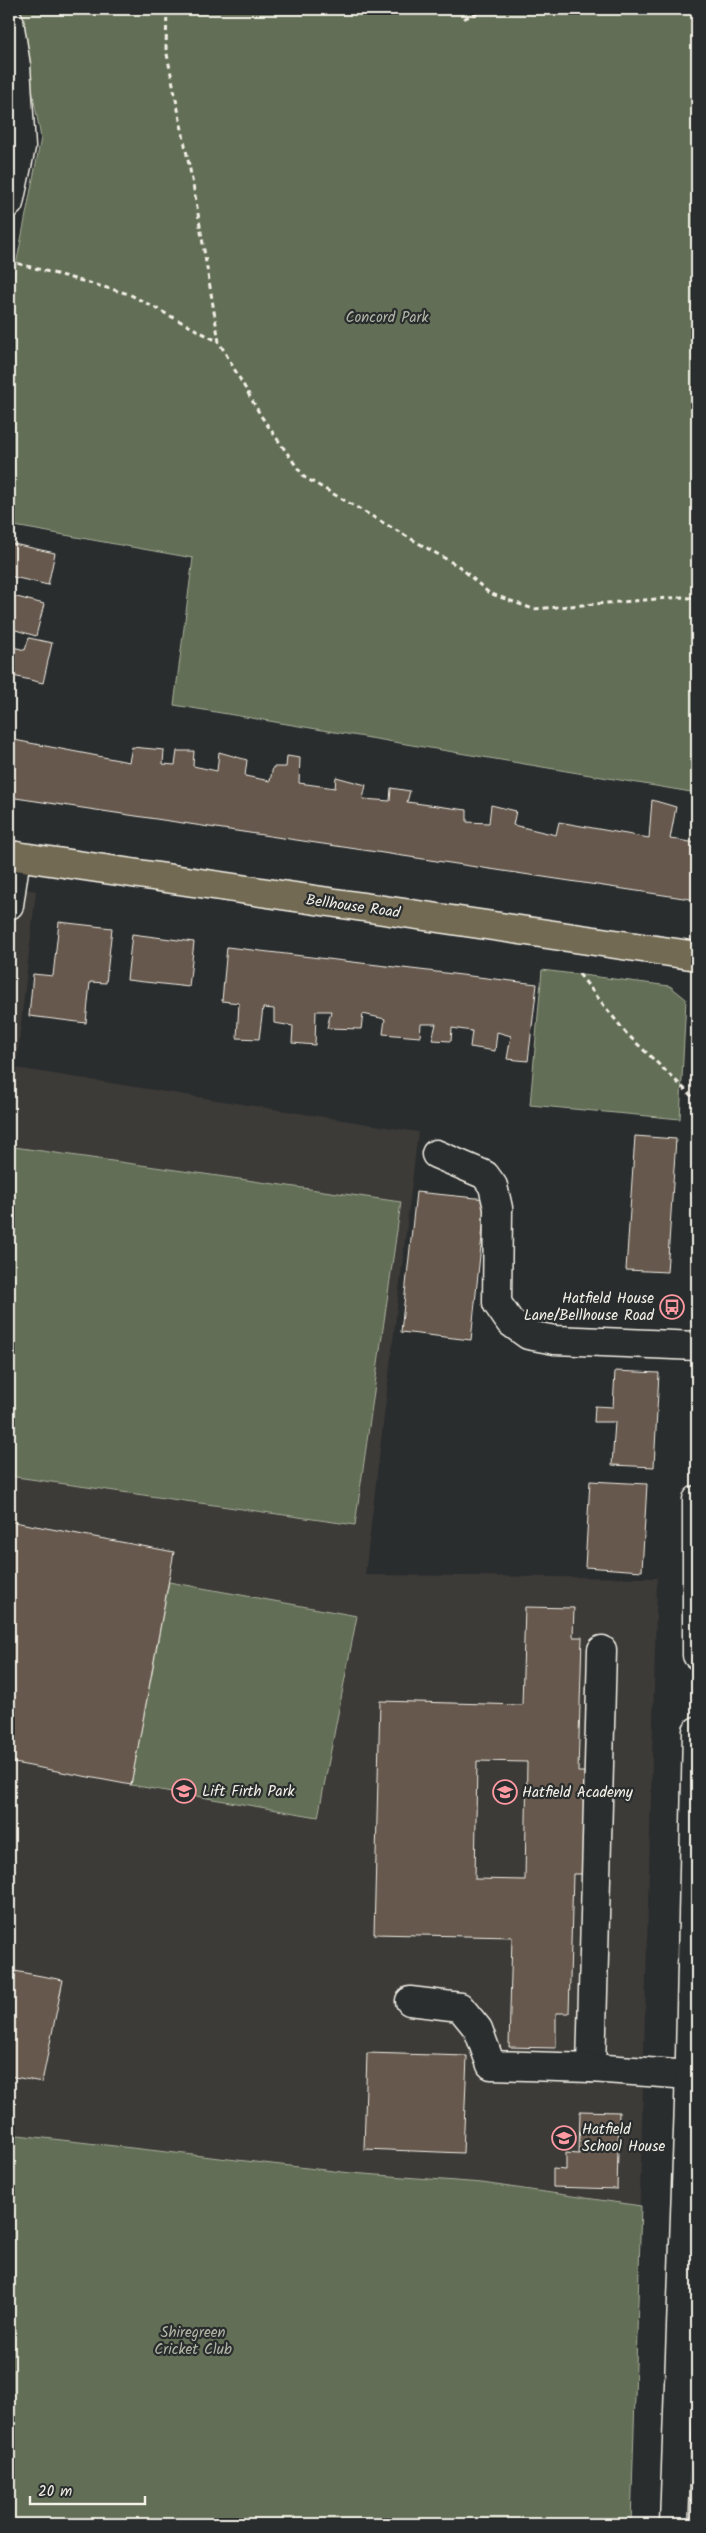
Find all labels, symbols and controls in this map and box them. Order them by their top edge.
park label: Concord Park [346,306,429,330]
street label: Bellhouse Road [304,889,402,926]
place label: Hatfield House Lane/Bellhouse Road [524,1287,655,1328]
bus stop icon: Hatfield House Lane/Bellhouse Road [659,1294,685,1320]
school or university icon: Lift Firth Park [171,1778,197,1804]
school or university icon: Hatfield Academy [492,1779,518,1805]
place label: Lift Firth Park [202,1780,296,1804]
place label: Hatfield Academy [522,1781,634,1805]
place label: Hatfield School House [582,2118,665,2159]
school or university icon: Hatfield School House [551,2125,577,2151]
park label: Shiregreen Cricket Club [154,2321,232,2362]
scale bar [30,2473,145,2505]
text: 20 m [38,2480,72,2504]

